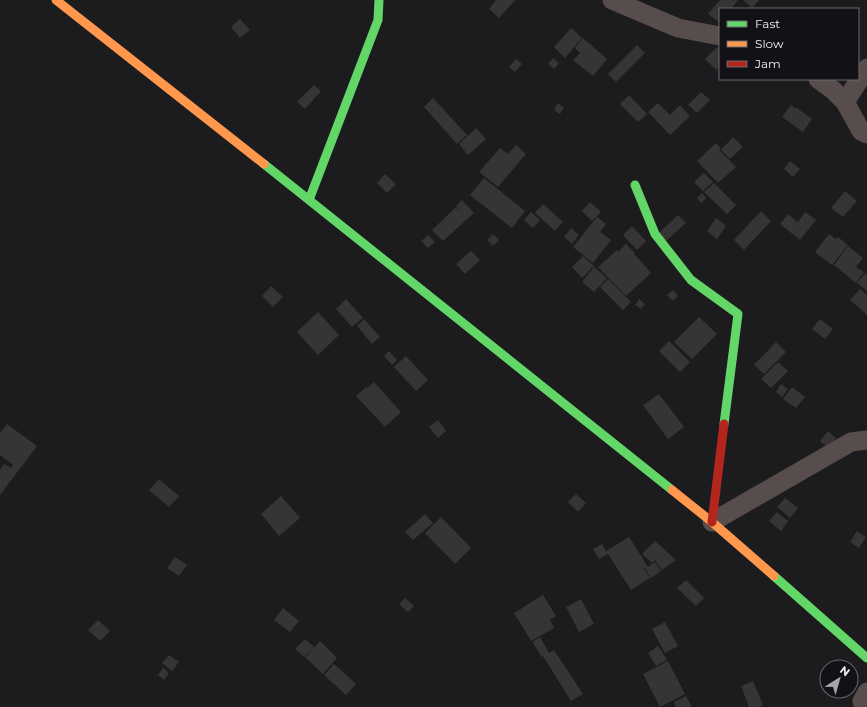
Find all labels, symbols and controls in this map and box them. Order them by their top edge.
legend [719,8,859,80]
text: Fast [755,16,780,31]
text: Slow [755,36,784,51]
text: Jam [754,56,781,71]
north arrow [819,659,859,699]
text: N [837,663,853,679]

